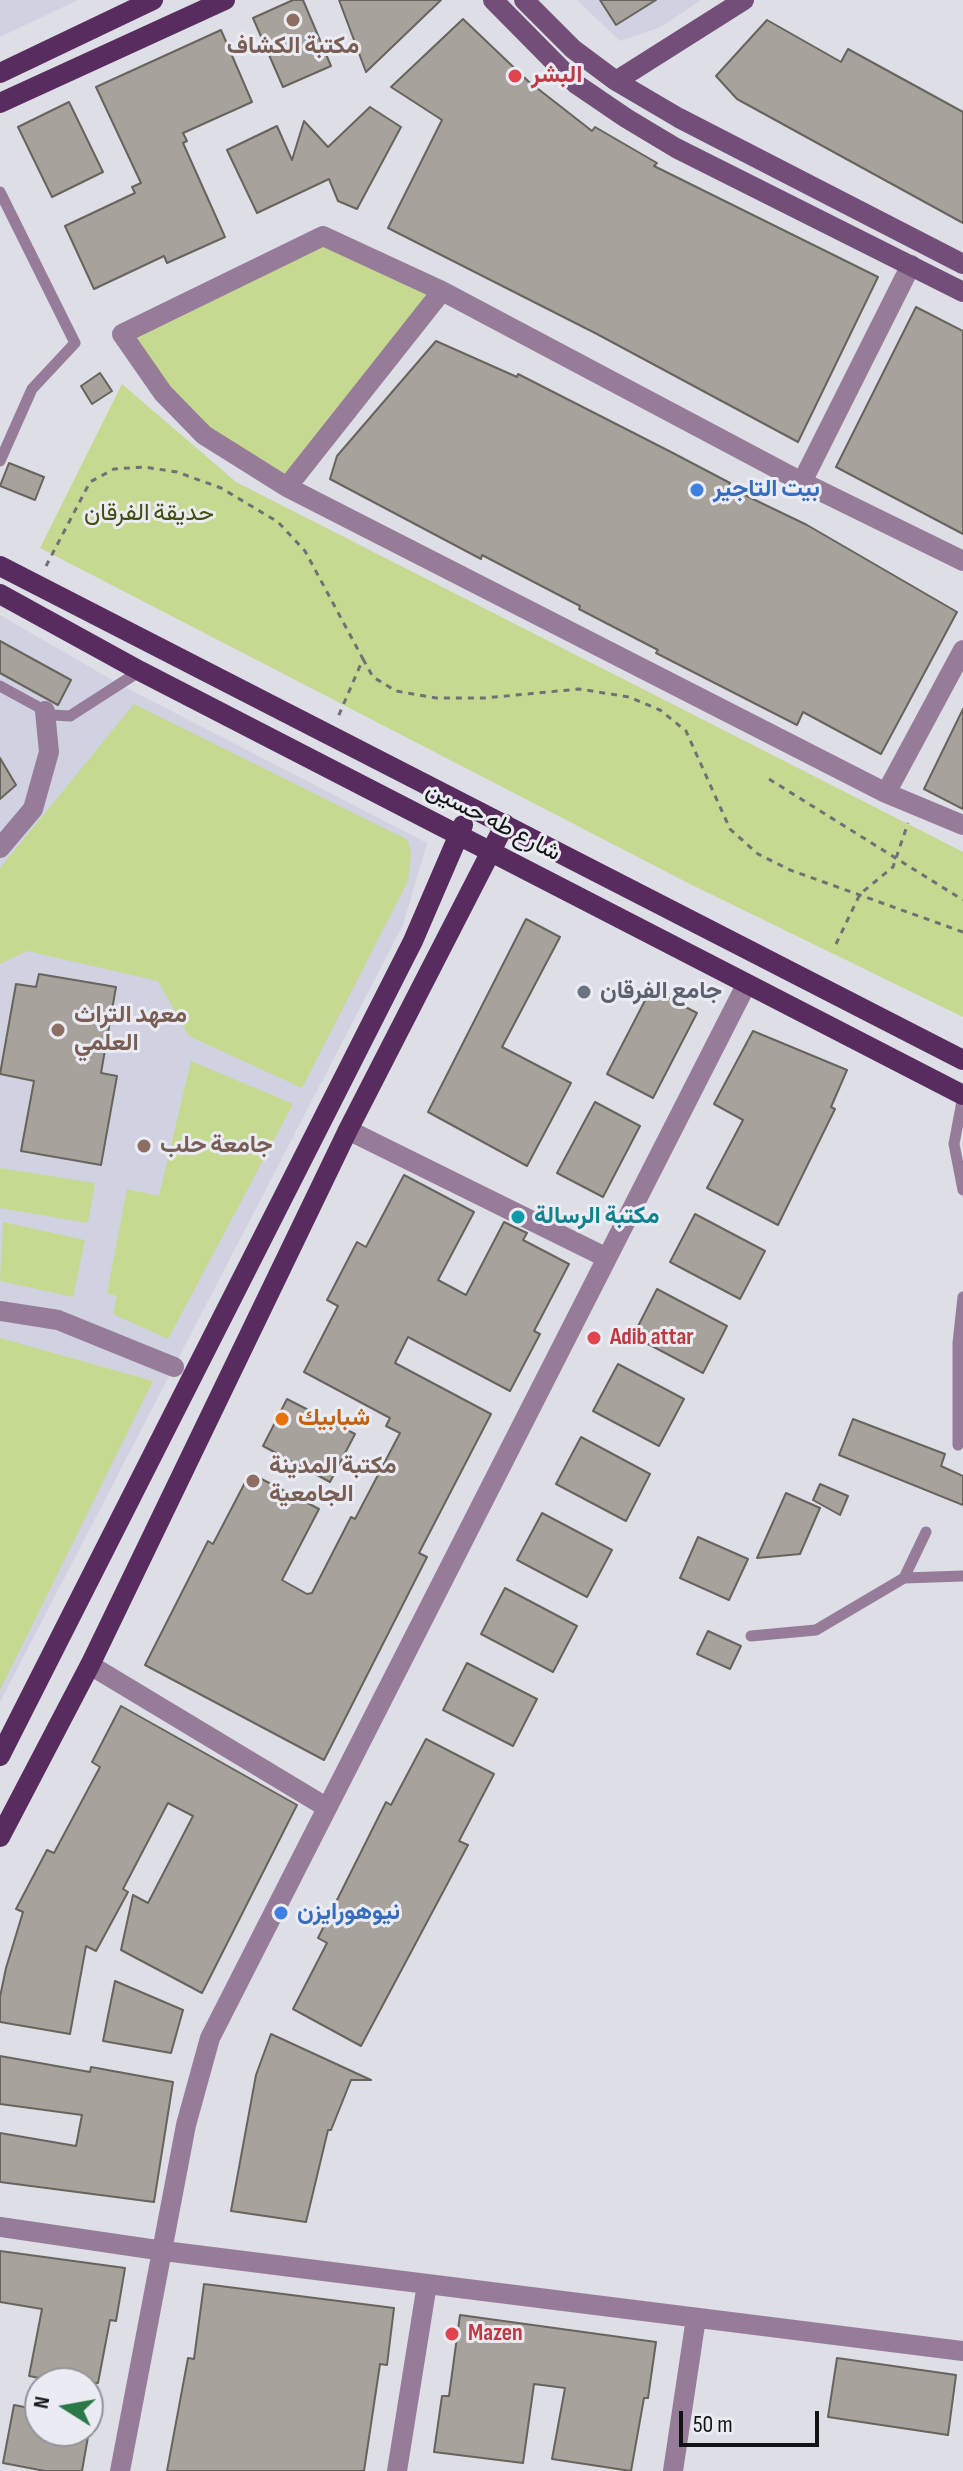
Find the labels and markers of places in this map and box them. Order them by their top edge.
marker: مكتبة الكشاف [284,11,302,29]
place label: مكتبة الكشاف [227,33,359,61]
place label: البشر [531,62,583,90]
marker: البشر [506,67,524,85]
place label: بيت التاجير [713,476,820,504]
marker: بيت التاجير [688,481,706,499]
place label: جامع الفرقان [600,978,722,1006]
marker: جامع الفرقان [575,983,593,1001]
place label: معهد التراث العلمي [74,1002,187,1058]
marker: معهد التراث العلمي [49,1021,67,1039]
place label: جامعة حلب [160,1132,273,1160]
marker: جامعة حلب [135,1137,153,1155]
place label: مكتبة الرسالة [534,1203,660,1231]
marker: مكتبة الرسالة [509,1208,527,1226]
place label: Adib attar [610,1324,694,1352]
marker: Adib attar [585,1329,603,1347]
place label: شبابيك [298,1405,370,1433]
marker: شبابيك [273,1410,291,1428]
place label: مكتبة المدينة الجامعية [269,1453,396,1509]
marker: مكتبة المدينة الجامعية [244,1472,262,1490]
place label: نيوهورايزن [297,1899,400,1927]
marker: نيوهورايزن [272,1904,290,1922]
place label: Mazen [468,2320,523,2348]
marker: Mazen [443,2325,461,2343]

